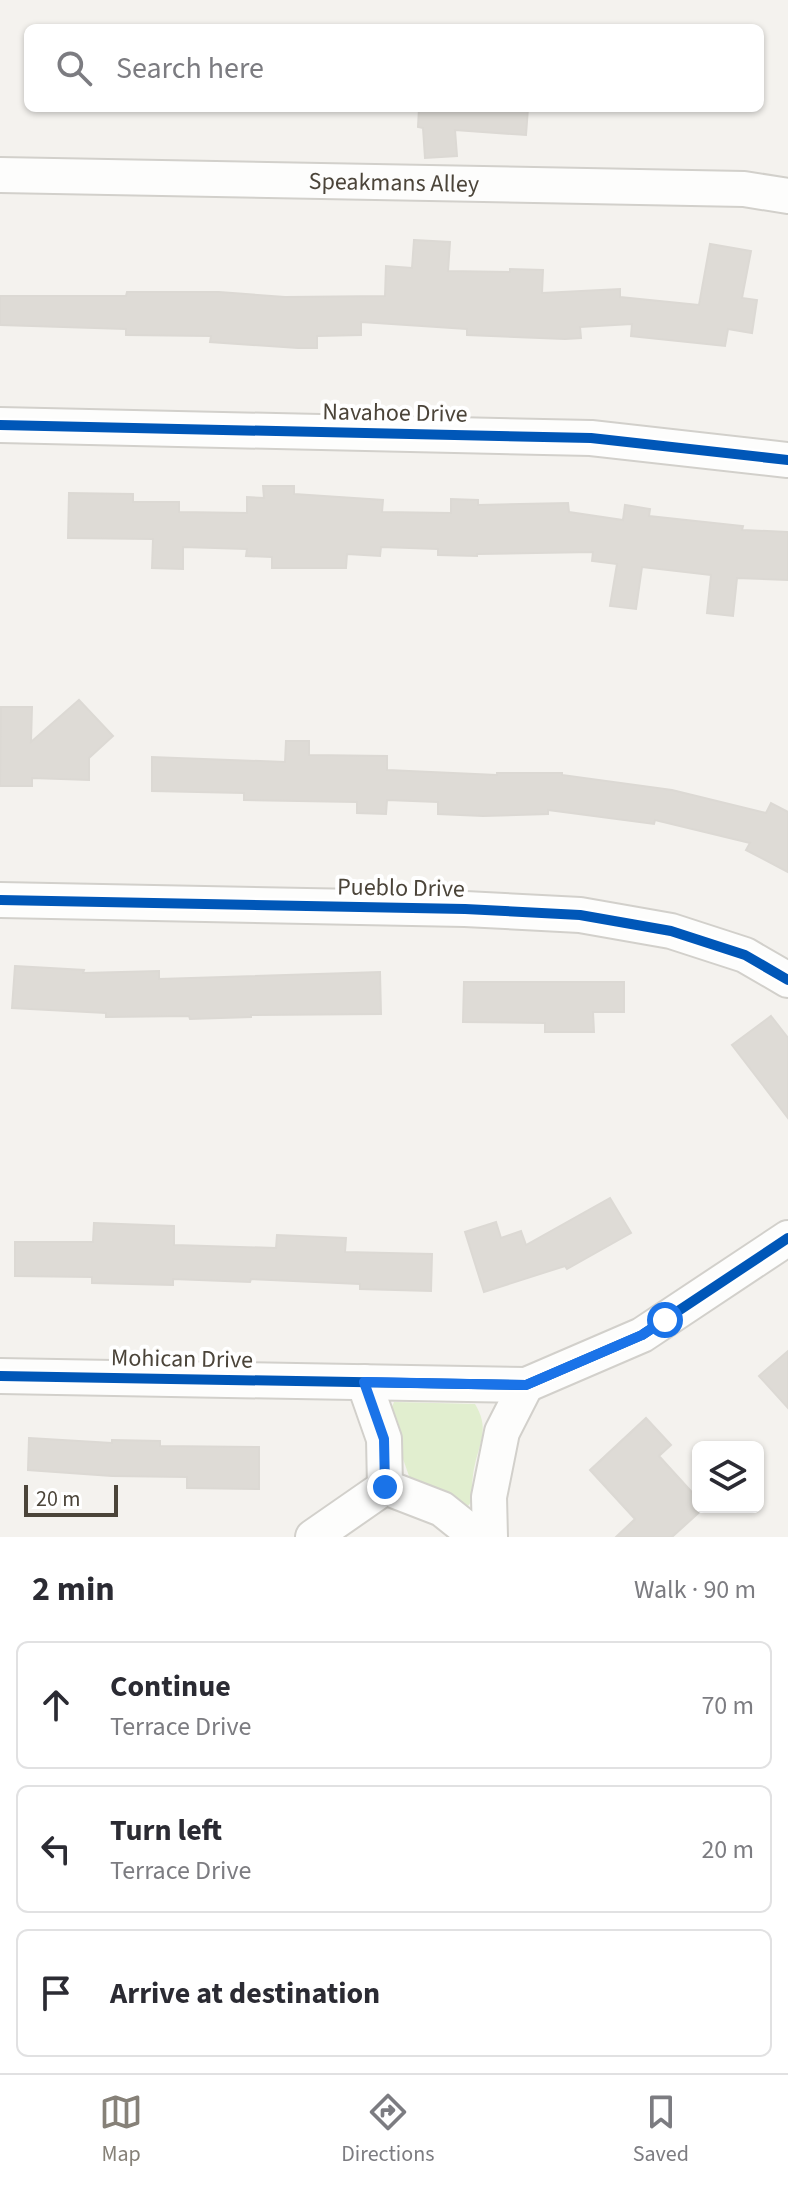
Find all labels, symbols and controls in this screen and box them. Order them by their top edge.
search box [24,24,764,112]
icon: search [52,46,96,90]
text: Search here [116,47,264,90]
street label: Speakmans Alley [308,163,479,202]
street label: Navahoe Drive [322,394,468,432]
street label: Pueblo Drive [337,869,465,907]
route start [647,1302,683,1338]
street label: Mohican Drive [111,1340,253,1378]
map controls [692,1441,764,1513]
button: layers [692,1441,764,1513]
route end [367,1469,403,1505]
scale bar [24,1481,118,1517]
text: 20 m [36,1483,81,1515]
text: 2 min [32,1565,115,1614]
text: Walk · 90 m [634,1571,756,1608]
text: Continue [110,1665,231,1708]
icon: ahead [34,1683,78,1727]
text: 70 m [701,1687,754,1724]
text: Terrace Drive [110,1708,251,1745]
text: Turn left [110,1809,222,1852]
icon: left [34,1827,78,1871]
text: 20 m [701,1831,754,1868]
text: Terrace Drive [110,1852,251,1889]
icon: arrive [34,1971,78,2015]
text: Arrive at destination [110,1972,380,2015]
tab: Map [99,2090,143,2170]
tab: Directions [341,2090,434,2170]
tab: Saved [633,2090,689,2170]

